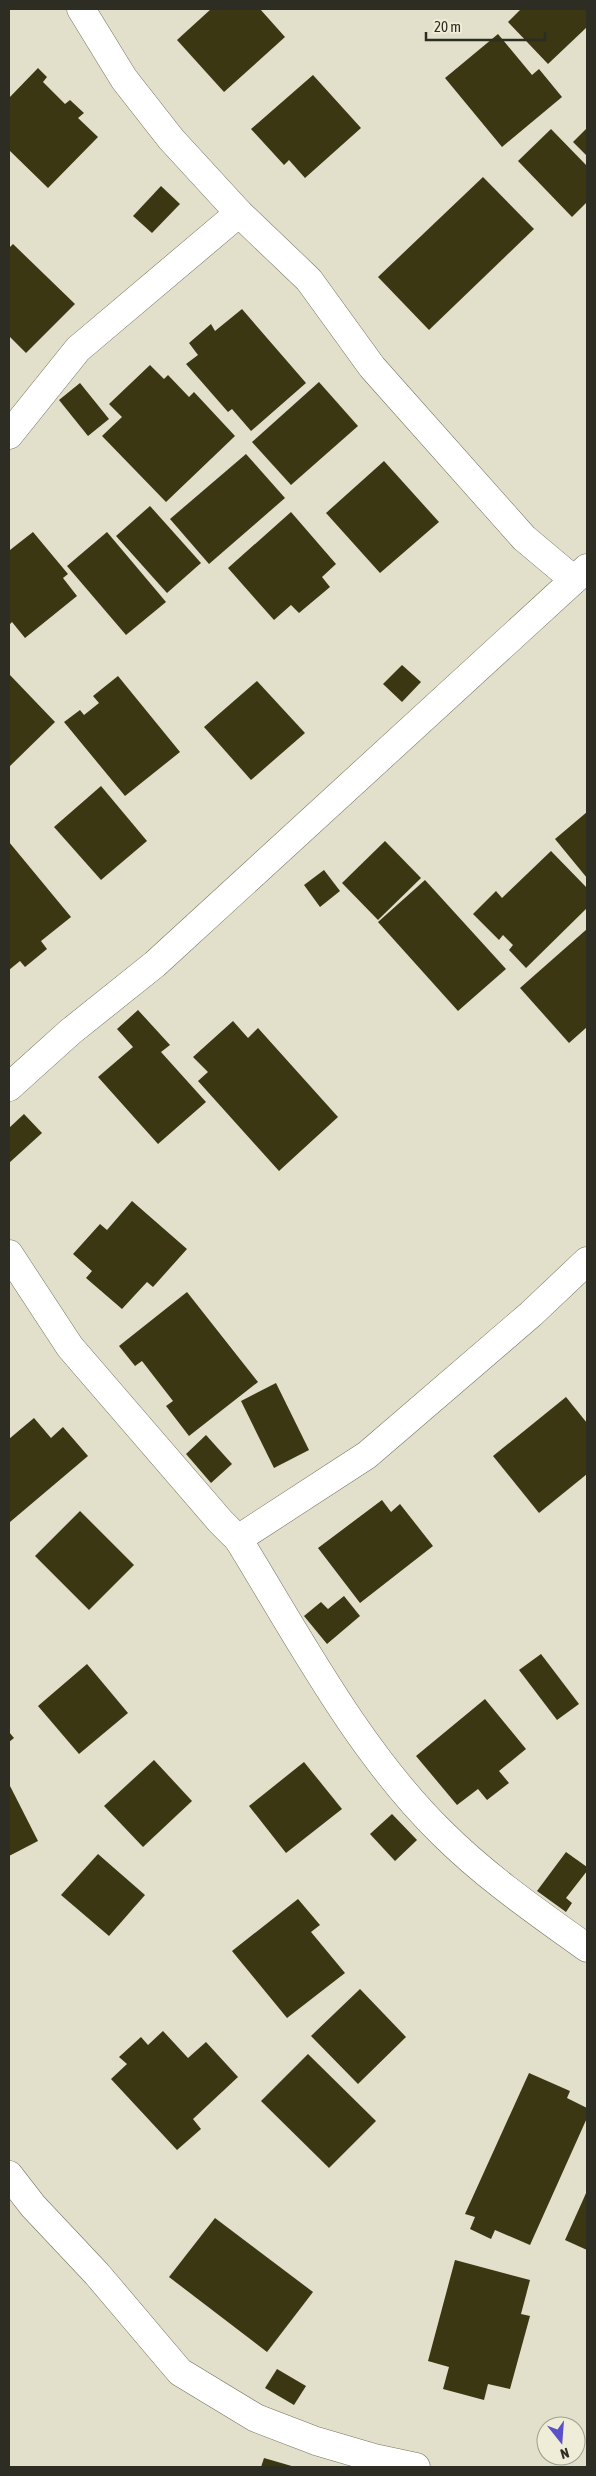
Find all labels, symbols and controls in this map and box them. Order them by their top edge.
scale bar [426,10,545,42]
text: 20 m [434,18,461,35]
north arrow [536,2416,586,2466]
text: N [559,2445,571,2462]

